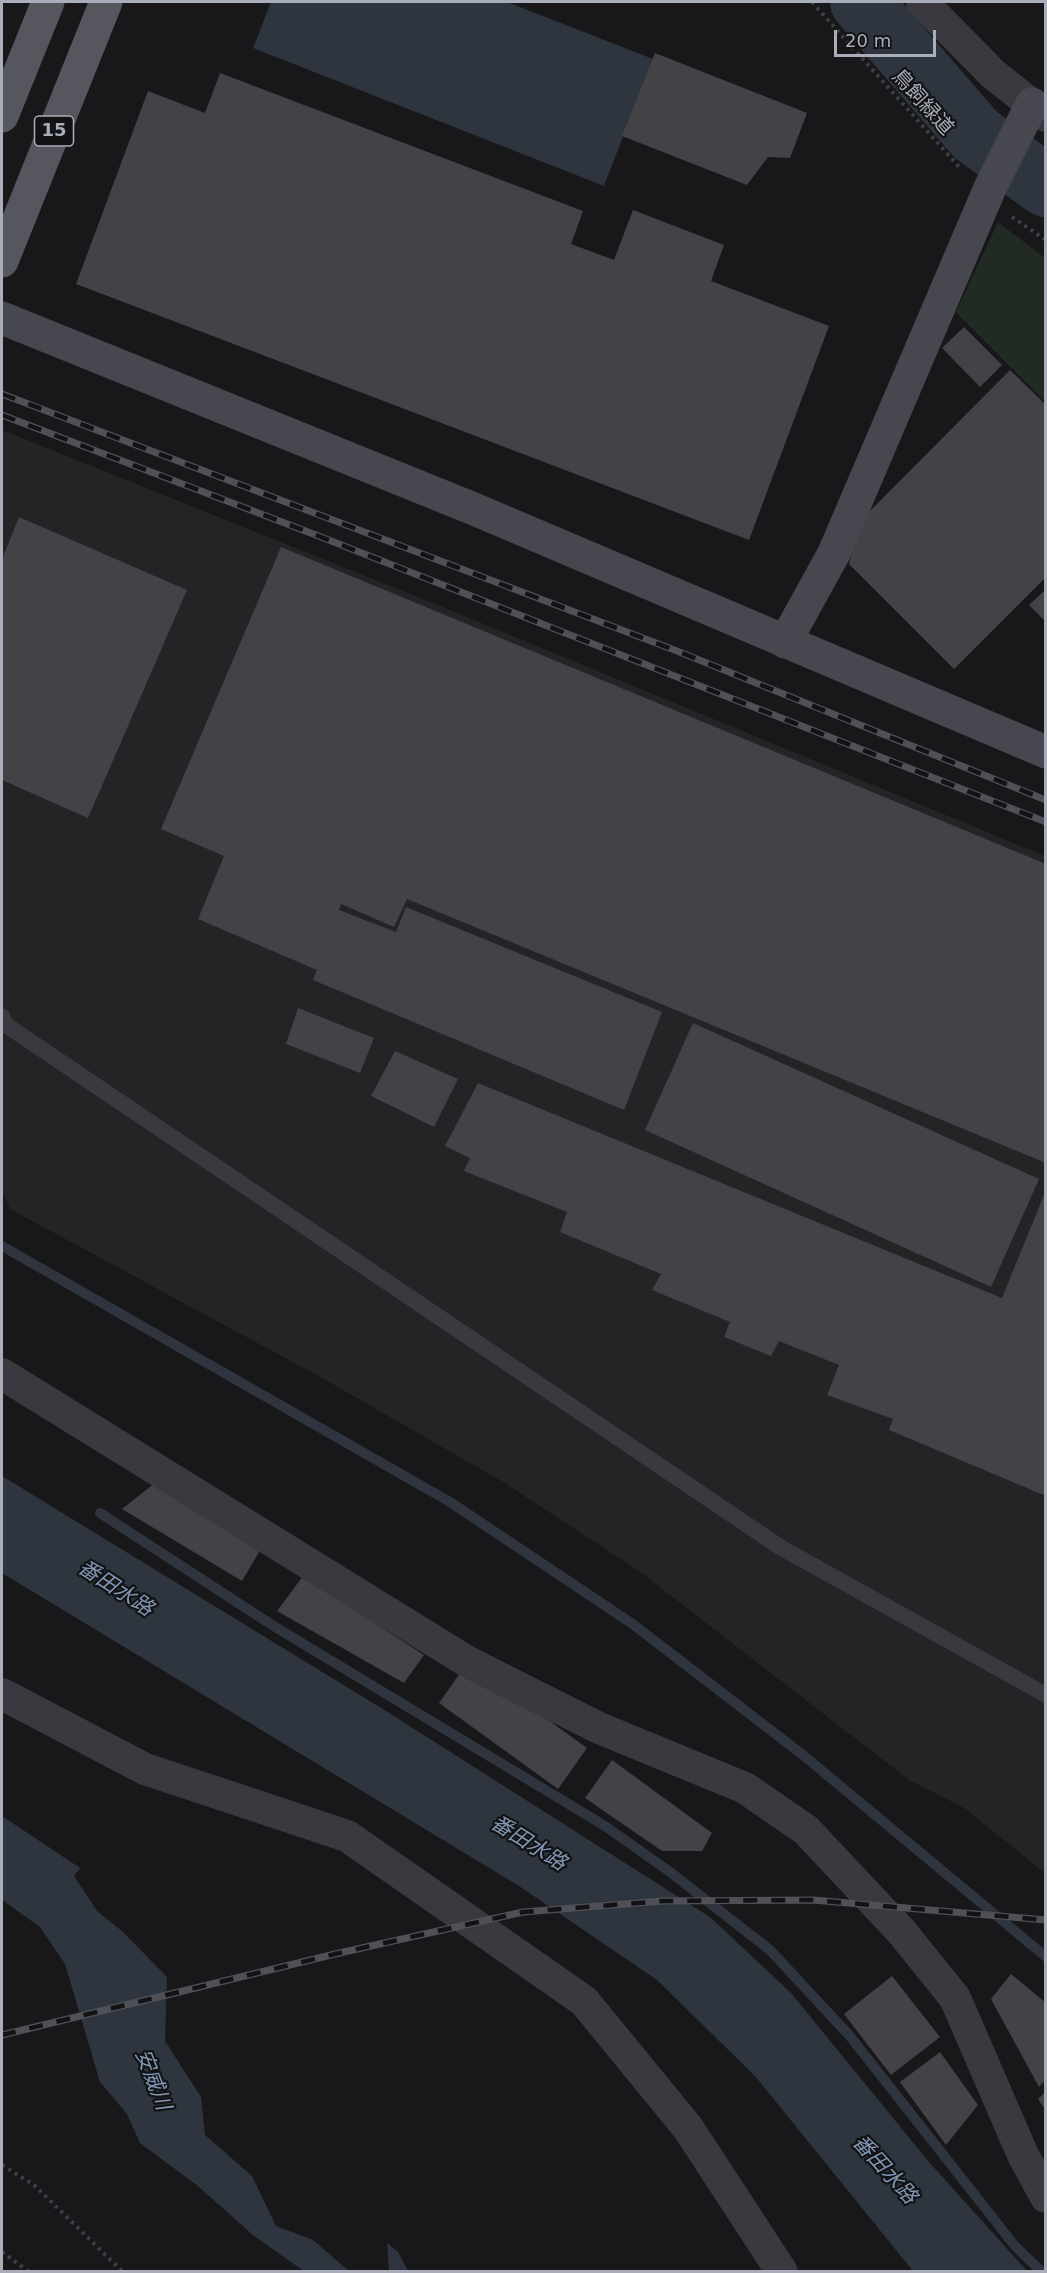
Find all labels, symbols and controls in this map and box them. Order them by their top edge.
scale bar [837,18,939,56]
text: 20 m [845,30,891,51]
street label: 鳥飼緑道 [886,65,958,141]
road number: 15 [34,116,74,146]
water label: 番田水路 [73,1556,157,1622]
water label: 番田水路 [486,1811,570,1877]
water label: 安威川 [129,2046,175,2114]
water label: 番田水路 [847,2130,921,2210]

